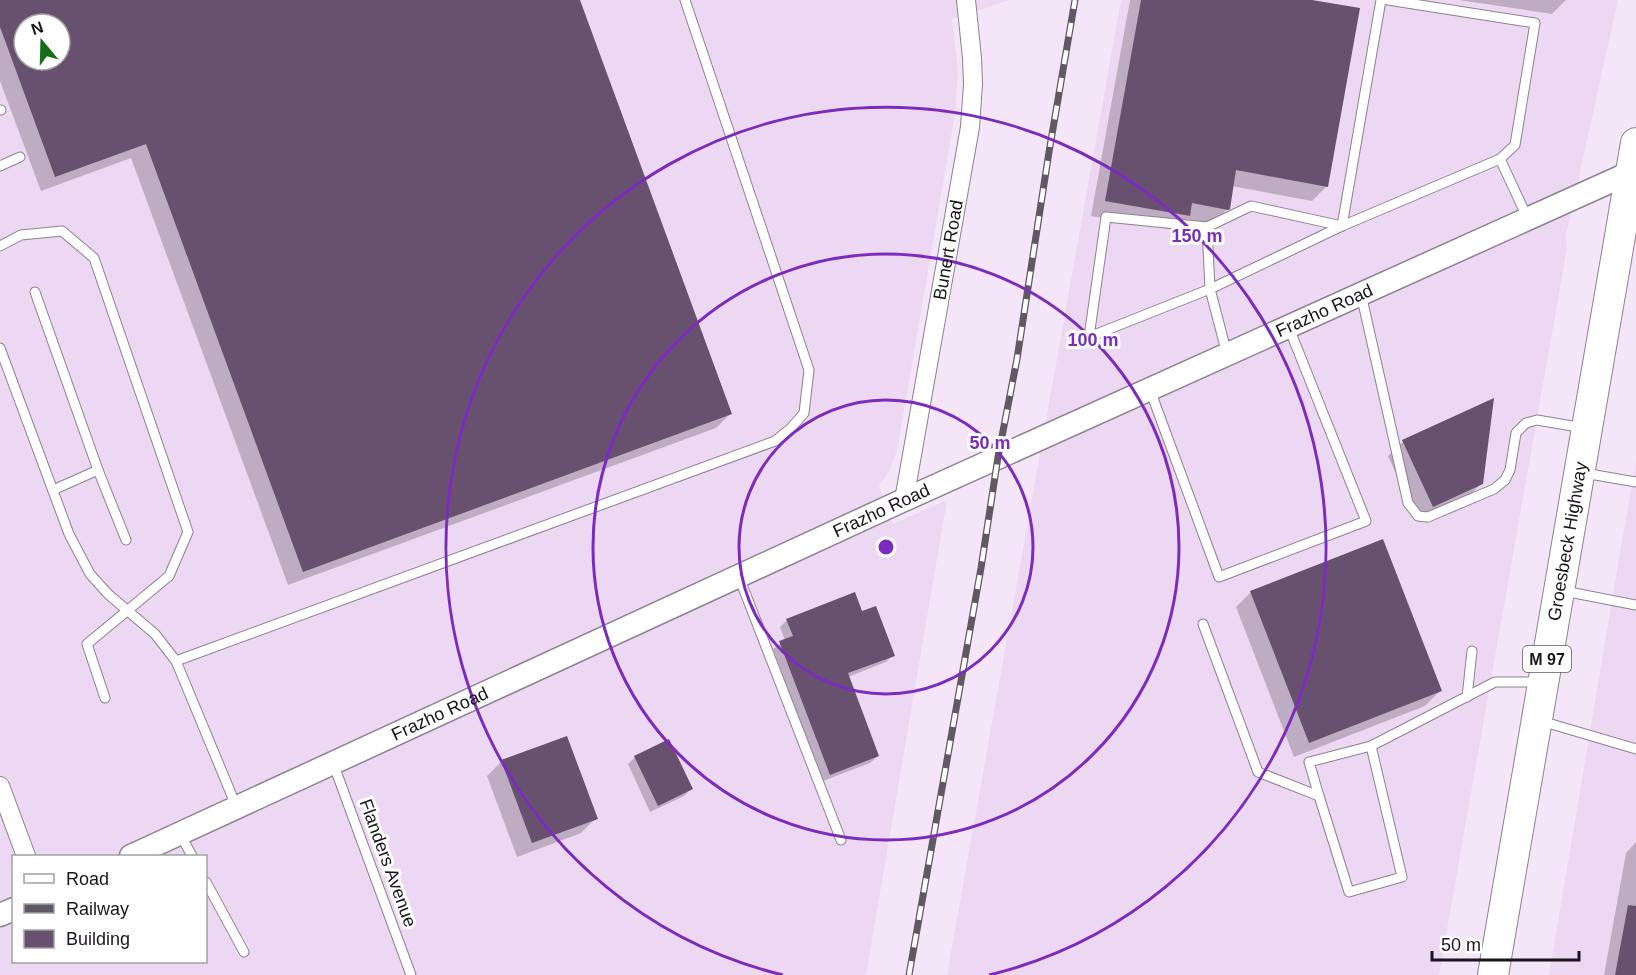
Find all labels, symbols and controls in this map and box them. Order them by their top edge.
north arrow [12,12,72,72]
text: N [29,18,46,38]
street label: Bunert Road [930,198,967,301]
text: 150 m [1171,226,1223,246]
street label: Frazho Road [1273,280,1376,341]
text: 100 m [1067,330,1119,350]
text: 50 m [969,433,1011,453]
street label: Groesbeck Highway [1544,460,1591,622]
street label: Frazho Road [830,480,933,541]
centre of rings [876,537,896,557]
road number: M 97 [1523,646,1571,672]
street label: Frazho Road [388,683,491,745]
street label: Flanders Avenue [356,796,420,930]
legend [12,855,207,963]
text: Road [66,869,109,889]
text: Railway [66,899,129,919]
scale bar [1432,924,1579,962]
text: Building [66,929,130,949]
text: 50 m [1441,935,1481,955]

